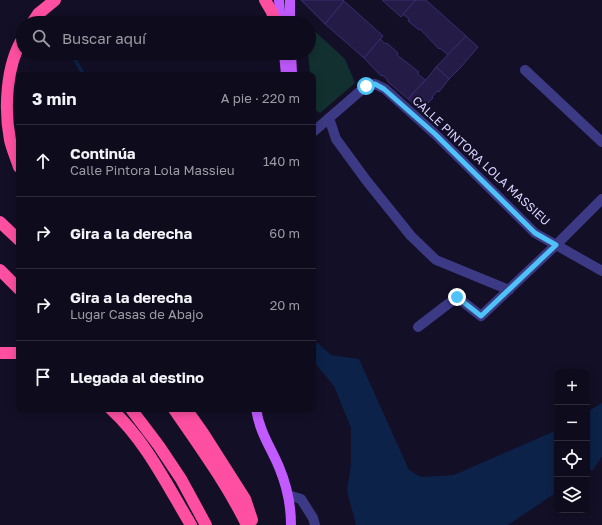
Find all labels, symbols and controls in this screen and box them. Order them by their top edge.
search box [16,16,316,60]
icon: search [30,27,52,49]
text: Buscar aquí [62,29,146,47]
route start [357,77,375,95]
text: 3 min [32,88,76,109]
text: A pie · 220 m [221,90,300,106]
street label: CALLE PINTORA LOLA MASSIEU [409,93,553,228]
text: Continúa [70,144,136,162]
icon: ahead [32,150,54,172]
text: 140 m [263,153,300,169]
text: Calle Pintora Lola Massieu [70,162,235,178]
icon: right [32,222,54,244]
text: Gira a la derecha [70,224,192,242]
text: 60 m [269,225,300,241]
text: Gira a la derecha [70,288,192,306]
route end [448,288,466,306]
icon: right [32,294,54,316]
text: 20 m [270,297,300,313]
text: Lugar Casas de Abajo [70,306,203,322]
icon: arrive [32,366,54,388]
text: Llegada al destino [70,368,204,386]
map controls [554,369,590,513]
button: + [554,369,590,405]
button: − [554,405,590,441]
button: locate [554,441,590,477]
button: layers [554,477,590,513]

